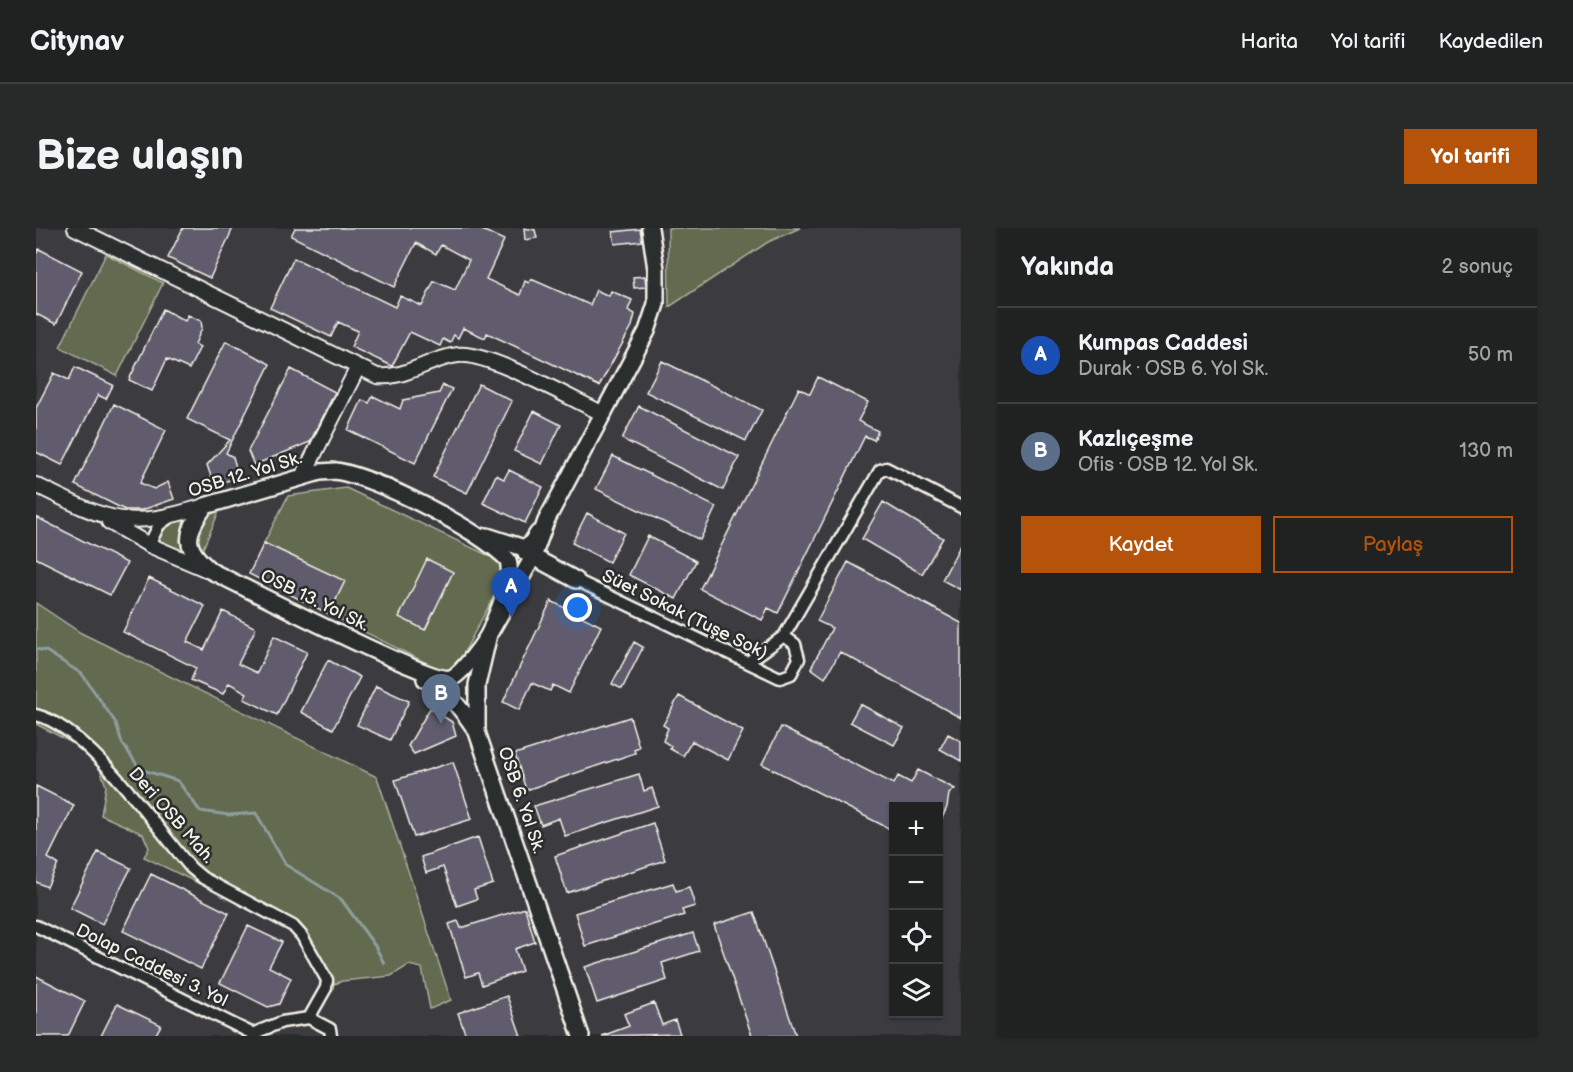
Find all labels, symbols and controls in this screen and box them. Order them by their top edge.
text: Citynav [30,25,124,58]
text: Harita [1241,29,1298,54]
text: Yol tarifi [1331,29,1406,54]
text: Kaydedilen [1439,29,1543,54]
button: Yol tarifi [1404,129,1537,184]
text: Bize ulaşın [36,131,244,182]
text: Yakında [1021,252,1114,283]
text: 2 sonuç [1442,255,1513,279]
text: Kumpas Caddesi [1078,330,1248,357]
text: A [1034,343,1047,367]
text: 50 m [1468,343,1513,367]
text: Durak · OSB 6. Yol Sk. [1078,357,1268,381]
text: Kazlıçeşme [1078,426,1193,453]
text: B [1033,439,1048,463]
text: 130 m [1459,439,1513,463]
street label: OSB 12. Yol Sk. [186,447,305,502]
text: Ofis · OSB 12. Yol Sk. [1078,453,1258,477]
button: Kaydet [1021,516,1261,573]
button: Paylaş [1273,516,1513,573]
street label: OSB 13. Yol Sk. [257,565,373,636]
street label: Süet Sokak (Tuşe Sok) [598,565,771,664]
pin: A [492,568,530,617]
your location [563,593,592,622]
pin: B [422,674,460,724]
street label: OSB 6. Yol Sk. [493,744,550,856]
street label: Deri OSB Mah. [124,763,219,868]
map controls [889,802,943,1018]
button: + [889,802,943,856]
button: − [889,856,943,910]
button: locate [889,910,943,964]
street label: Dolap Caddesi 3. Yol [72,920,231,1011]
button: layers [889,964,943,1018]

